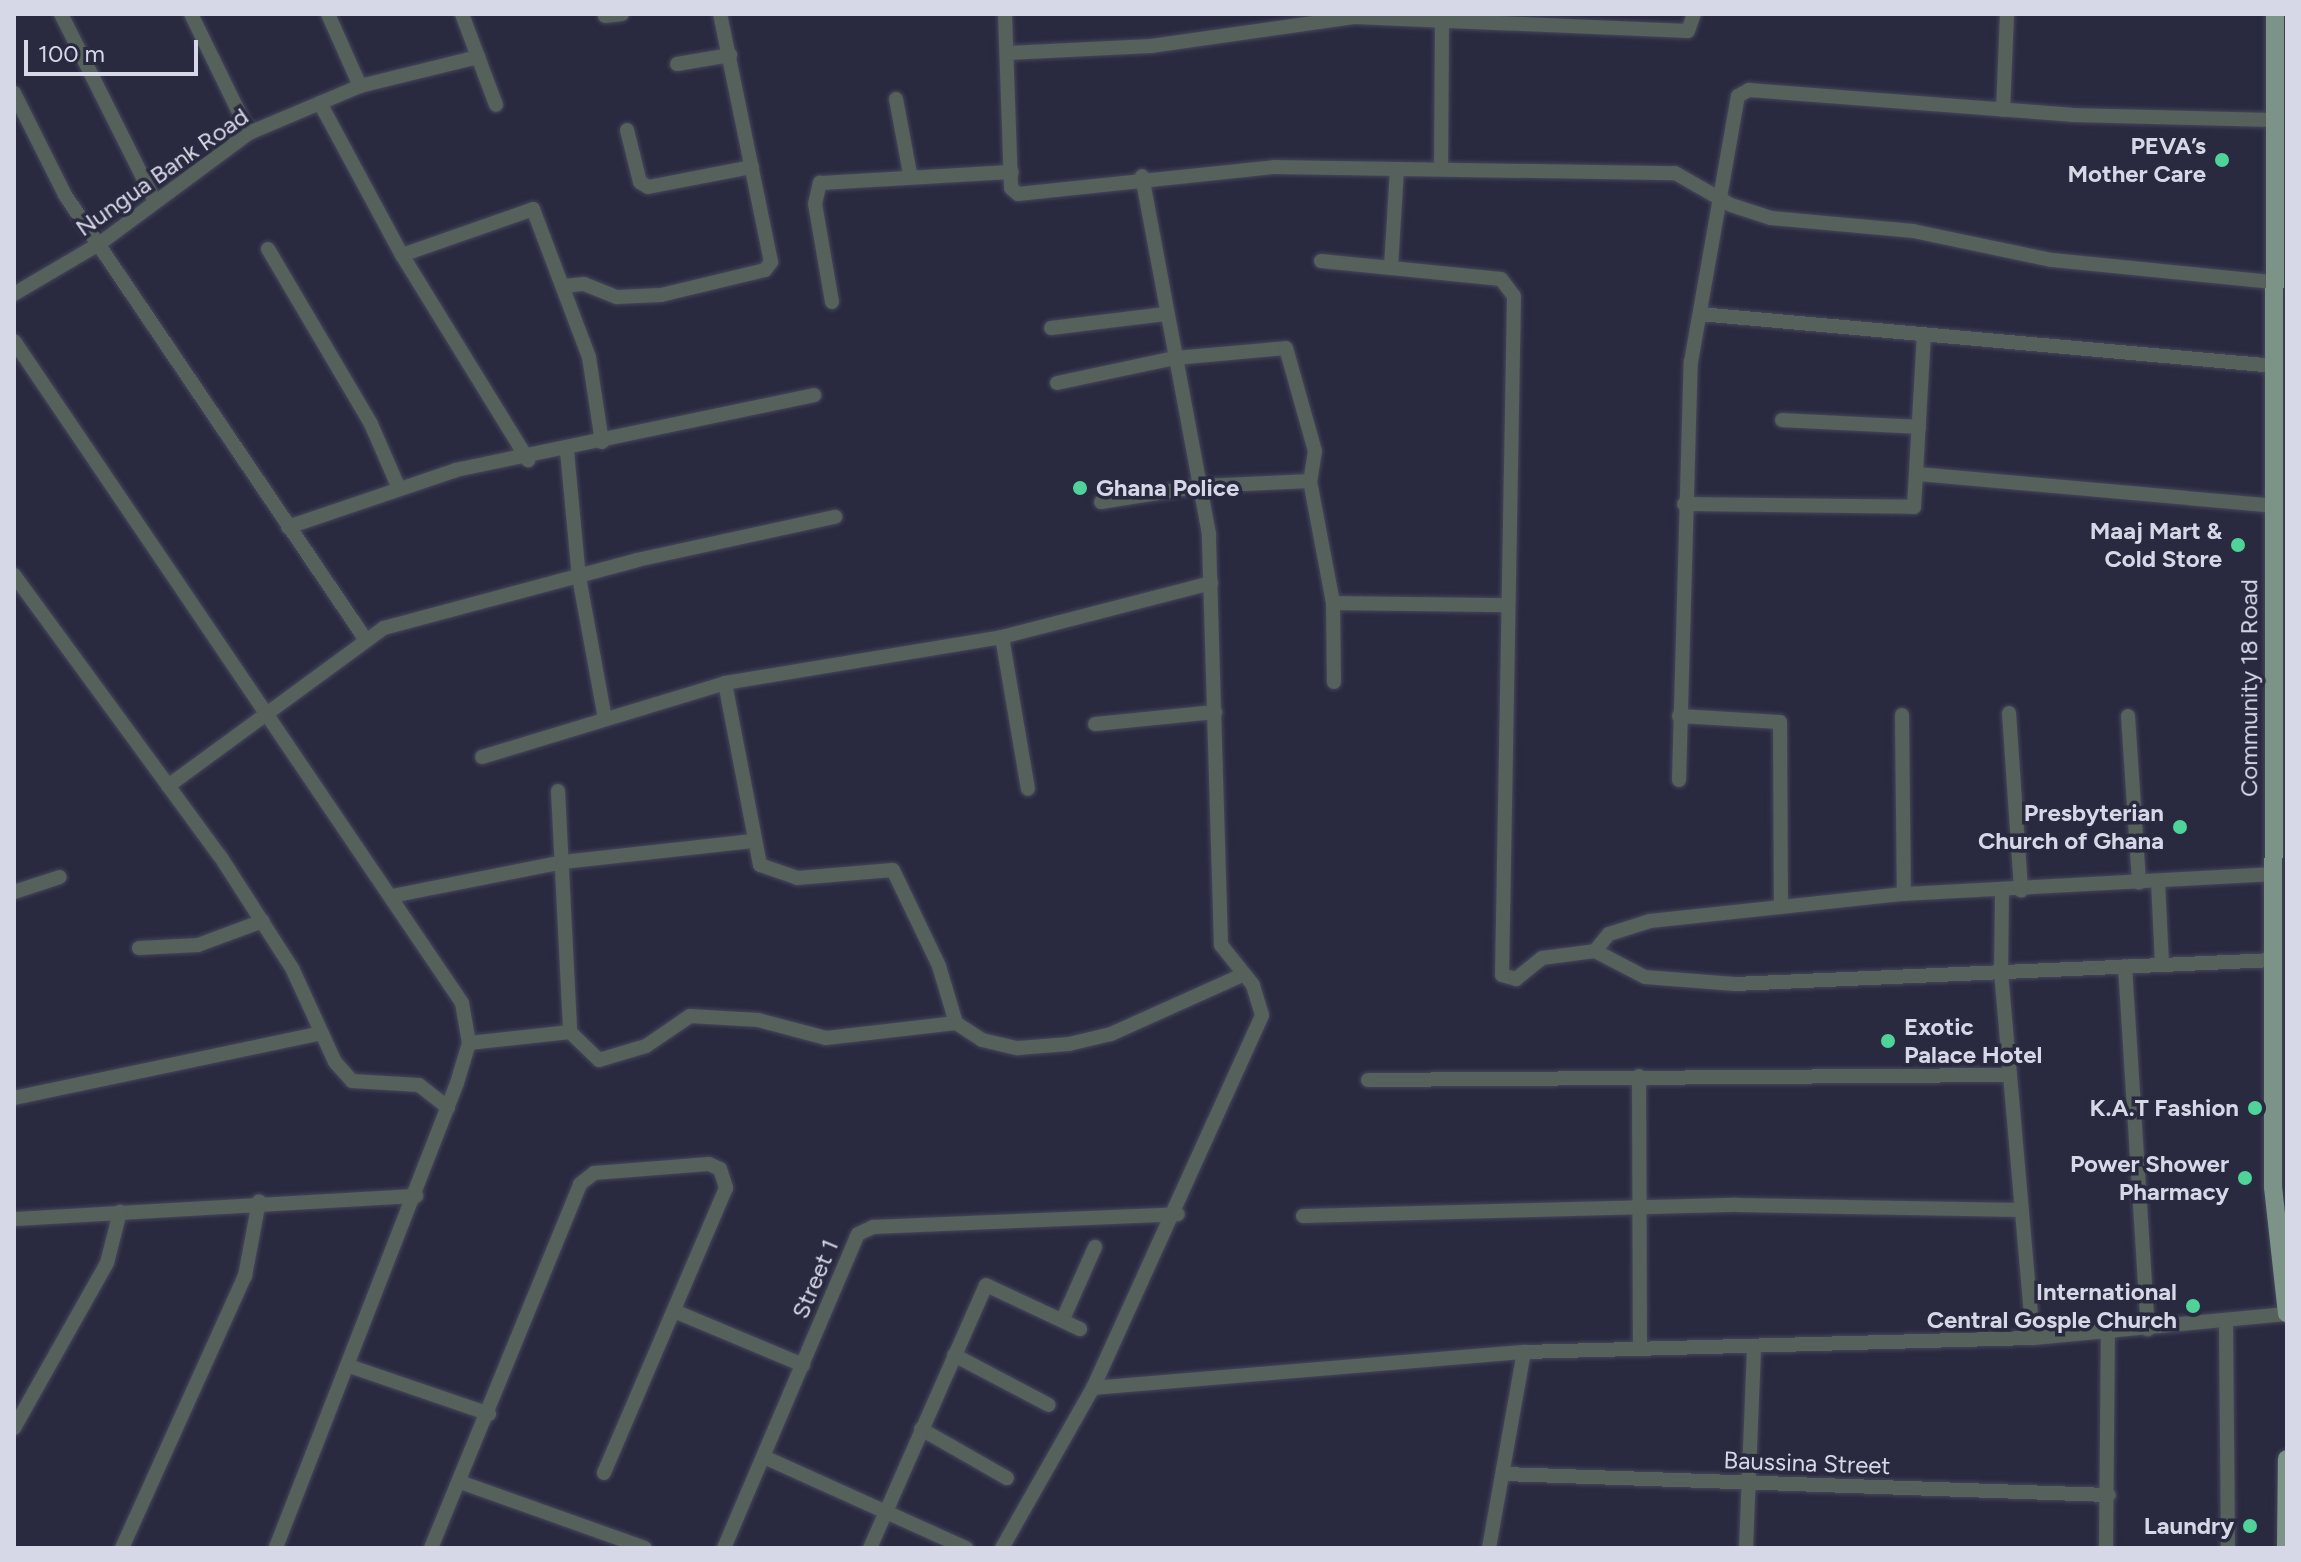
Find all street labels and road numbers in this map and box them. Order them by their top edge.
street label: Nungua Bank Road [70,102,254,242]
street label: Community 18 Road [2235,579,2263,797]
street label: Street 1 [786,1235,844,1323]
street label: Baussina Street [1723,1446,1891,1480]

